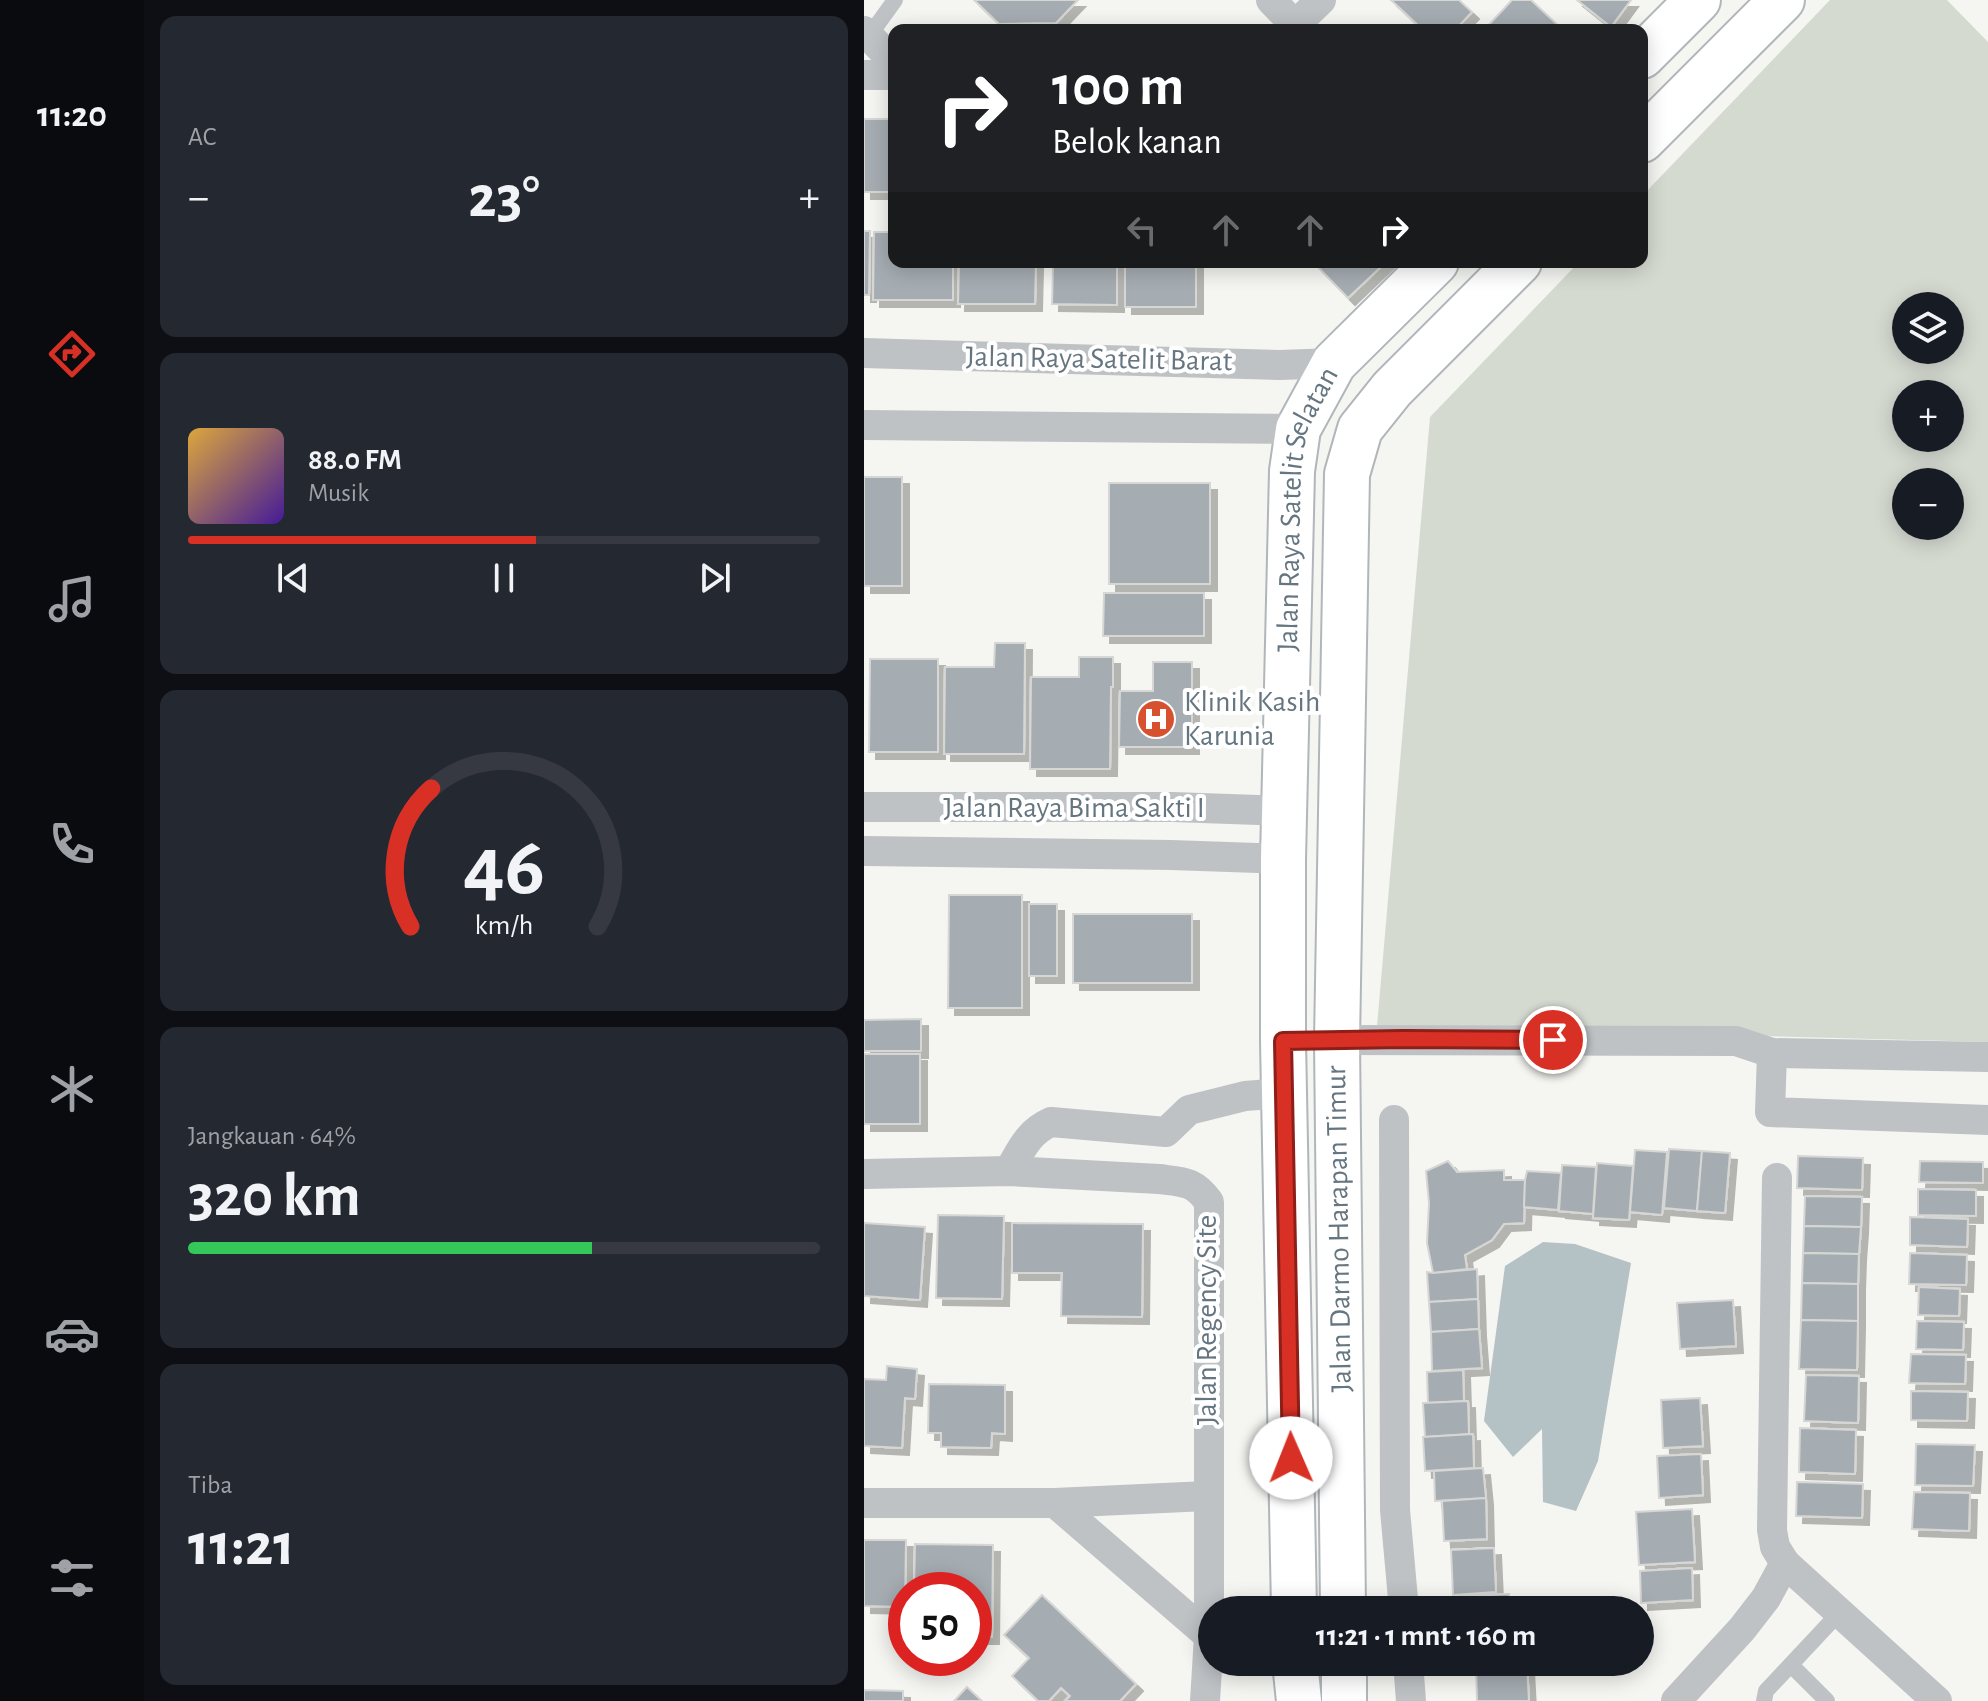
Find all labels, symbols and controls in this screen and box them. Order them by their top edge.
icon: right [920,56,1024,160]
text: 100 m [1052,59,1184,115]
text: 11:20 [37,97,107,133]
text: AC [188,124,216,150]
text: Belok kanan [1052,124,1222,160]
text: 23° [468,168,540,228]
text: − [188,176,209,220]
text: + [799,176,820,220]
icon: left [1120,208,1164,252]
icon: ahead [1204,208,1248,252]
icon: ahead [1288,208,1332,252]
icon: right [1372,208,1416,252]
map controls [1892,292,1964,540]
button: layers [1892,292,1964,364]
icon: directions [44,326,100,382]
street label: Jalan Raya Satelit Barat [965,342,1233,376]
street label: Jalan Raya Satelit Selatan [1273,362,1344,652]
button: + [1892,380,1964,452]
text: 88.0 FM [308,445,402,475]
button: − [1892,468,1964,540]
text: Musik [308,480,369,506]
icon: previous [271,556,315,600]
icon: pause [482,556,526,600]
icon: next [693,556,737,600]
icon: music [44,571,100,627]
place label: Klinik Kasih Karunia [1184,687,1320,751]
hospital icon: Klinik Kasih Karunia [1135,698,1177,740]
street label: Jalan Raya Bima Sakti I [943,793,1205,823]
icon: phone [44,816,100,872]
text: 46 [463,825,545,909]
text: km/h [475,911,533,940]
pin [1519,1006,1587,1074]
icon: arrive [1531,1018,1575,1062]
icon: climate [44,1061,100,1117]
street label: Jalan Darmo Harapan Timur [1321,1065,1357,1393]
text: Jangkauan · 64% [188,1123,356,1149]
text: 320 km [188,1167,361,1227]
street label: Jalan Regency Site [1192,1215,1222,1425]
icon: car [44,1306,100,1362]
position arrow [1249,1416,1333,1500]
text: Tiba [188,1472,232,1498]
text: 11:21 [188,1516,295,1576]
icon: filters [44,1550,100,1606]
speed limit sign: 50 [888,1572,992,1676]
text: 11:21 · 1 mnt · 160 m [1316,1621,1536,1651]

